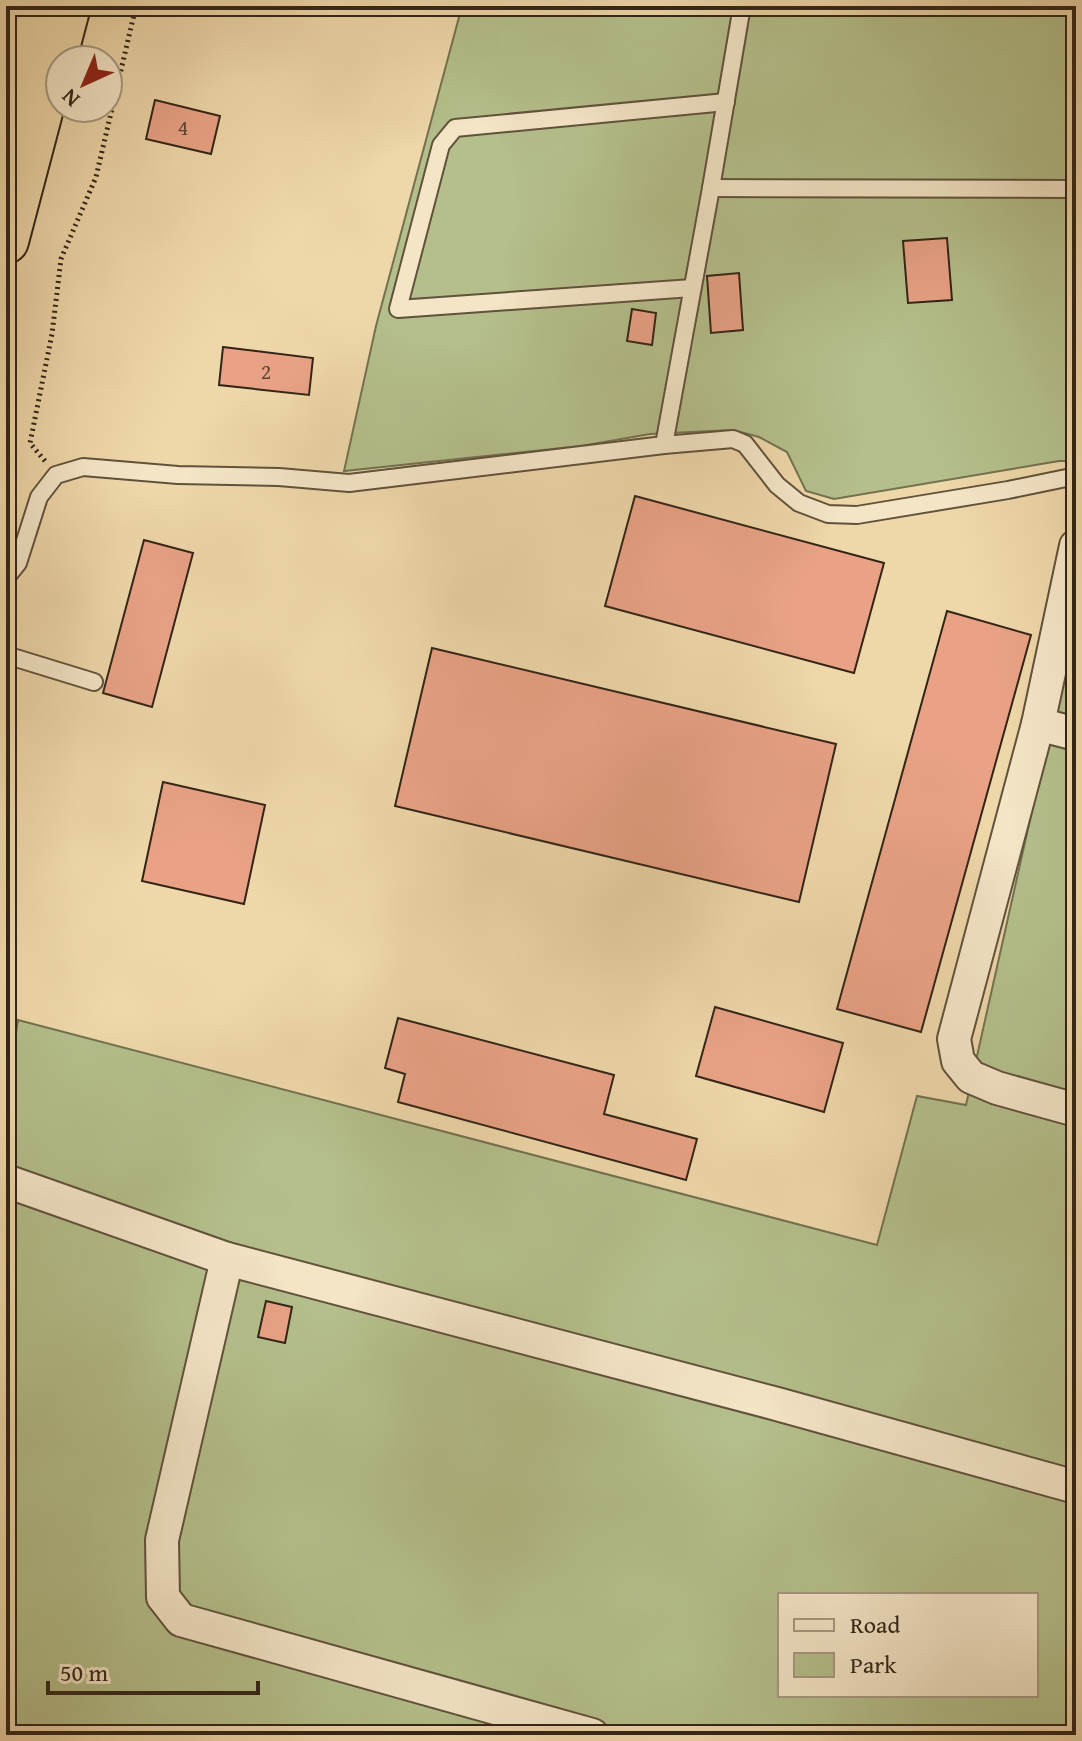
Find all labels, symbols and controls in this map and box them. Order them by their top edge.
north arrow [44,44,124,124]
text: N [53,82,87,115]
house number: 4 [178,111,188,143]
house number: 2 [261,355,271,387]
legend [778,1593,1038,1697]
text: Road [850,1607,900,1642]
scale bar [48,1645,258,1695]
text: Park [850,1647,897,1682]
text: 50 m [60,1655,108,1690]

